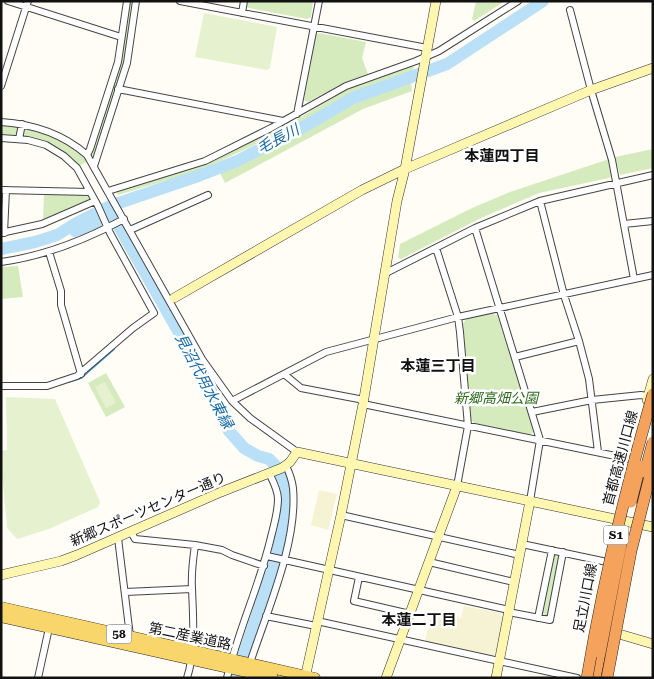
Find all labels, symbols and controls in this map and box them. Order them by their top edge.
water label: 毛長川 [254,120,304,158]
district label: 本蓮四丁目 [464,147,540,165]
water label: 見沼代用水東縁 [171,330,238,433]
district label: 本蓮三丁目 [400,357,476,375]
park label: 新郷高畑公園 [454,390,540,406]
street label: 首都高速川口線 [600,409,640,507]
street label: 新郷スポーツセンター通り [68,469,228,549]
road number: S1 [604,526,628,544]
street label: 足立川口線 [570,562,600,634]
district label: 本蓮二丁目 [381,611,457,629]
street label: 第二産業道路 [147,619,233,653]
road number: 58 [106,624,132,644]

